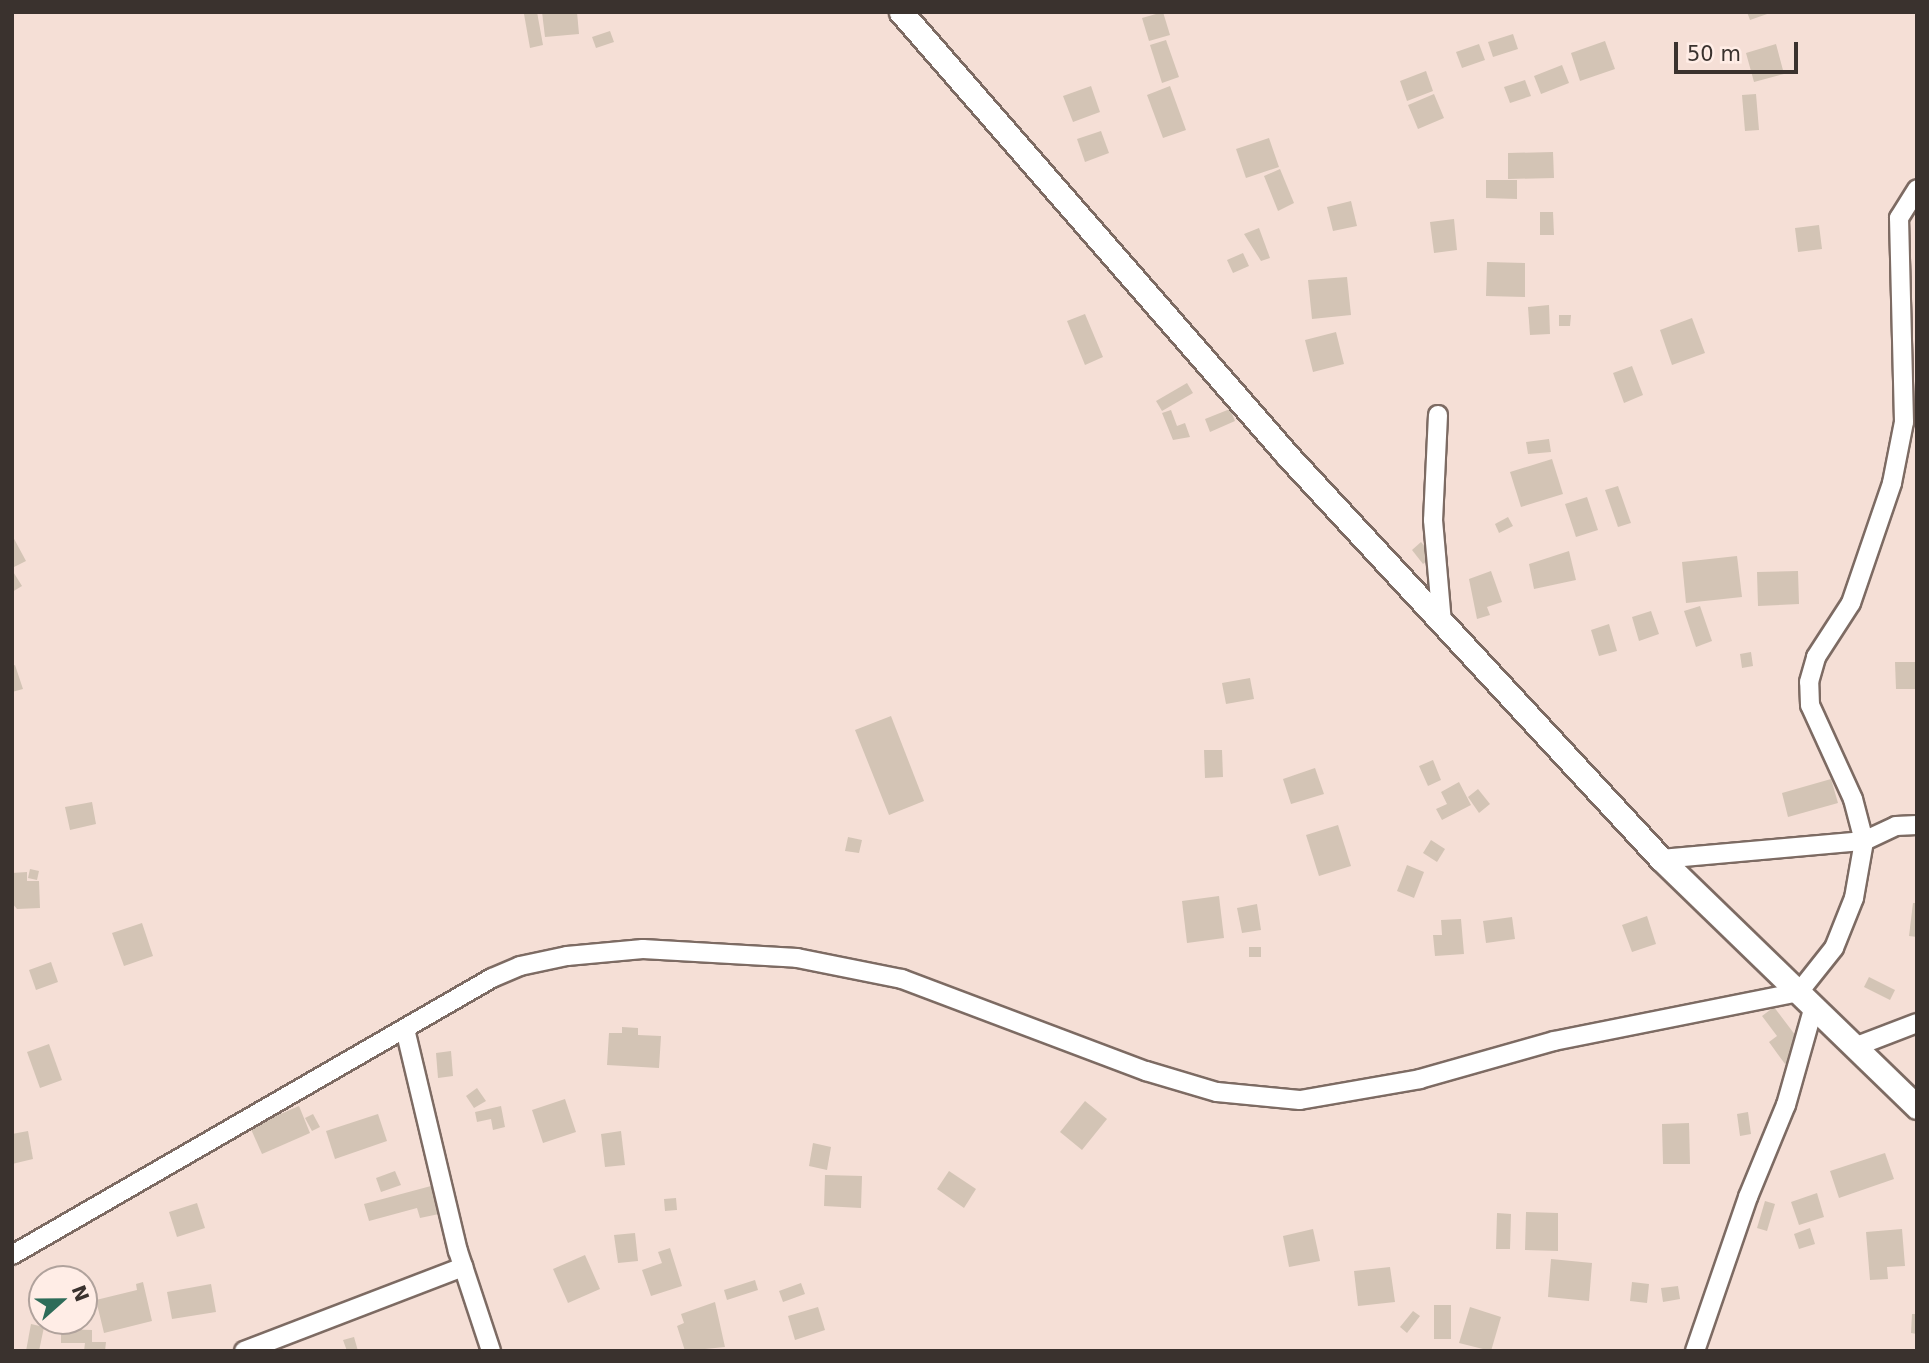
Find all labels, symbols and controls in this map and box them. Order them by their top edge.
scale bar [1677,28,1801,72]
text: 50 m [1687,42,1741,66]
north arrow [28,1265,98,1335]
text: N [68,1282,94,1305]

